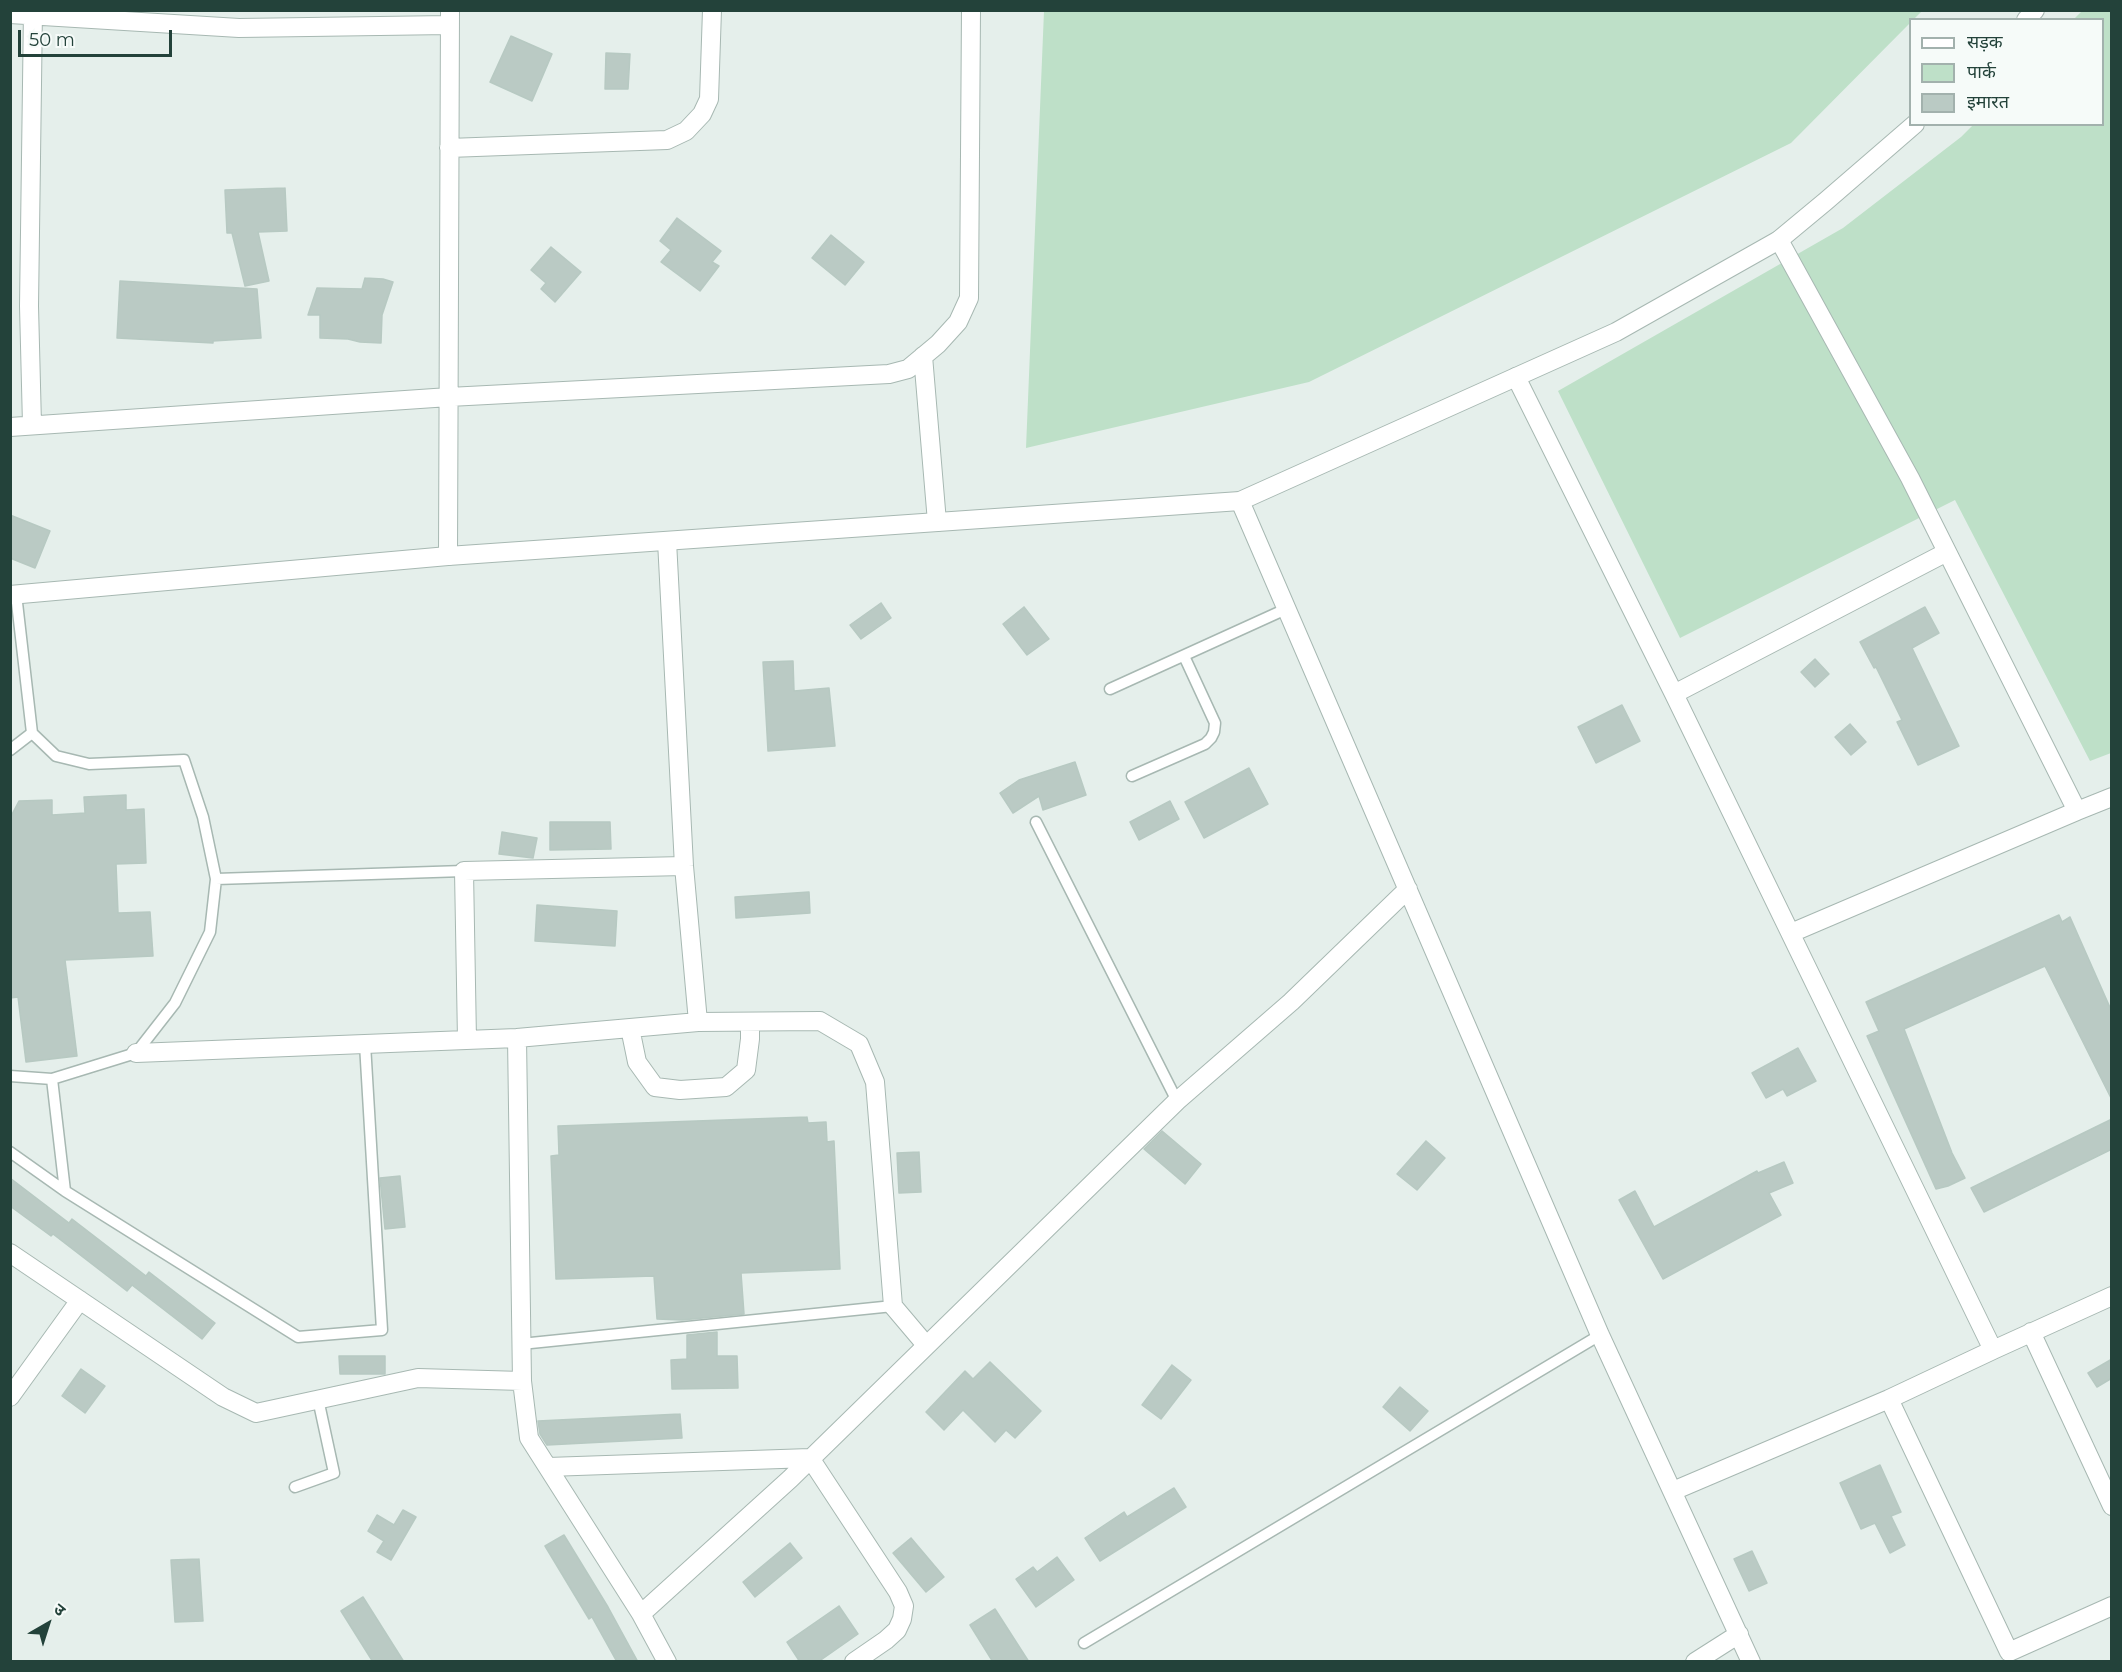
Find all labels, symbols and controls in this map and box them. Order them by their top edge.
scale bar [21,18,176,56]
legend [1909,18,2104,126]
text: 50 m [29,29,75,51]
text: सड़क [1967,31,2003,53]
text: पार्क [1967,61,1996,83]
text: इमारत [1967,91,2009,113]
north arrow [18,1594,78,1654]
text: उ [50,1599,69,1620]

